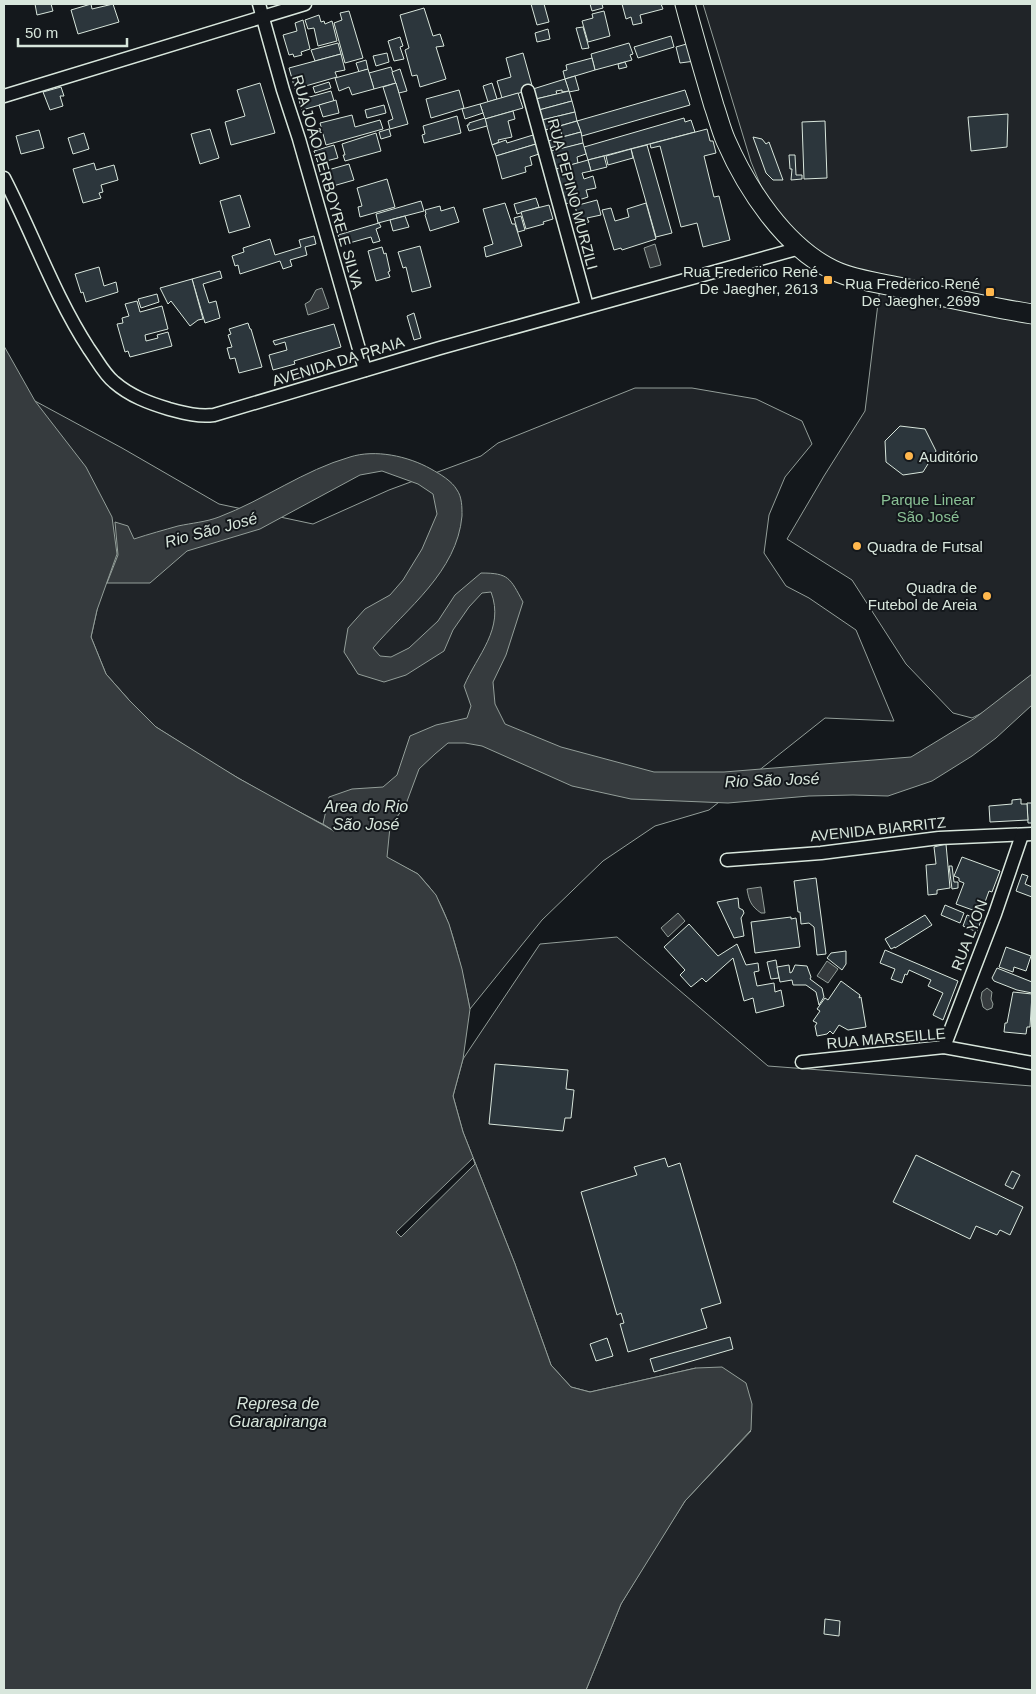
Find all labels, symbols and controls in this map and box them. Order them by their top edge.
scale bar [18,15,126,47]
text: 50 m [25,24,58,41]
street label: RUA JOÃO PERBOYRE E SILVA [289,73,367,291]
street label: RUA PEPINO MURZILI [545,117,601,271]
place label: Rua Frederico René De Jaegher, 2613 [683,263,818,297]
marker: Rua Frederico René De Jaegher, 2613 [822,274,834,286]
place label: Rua Frederico René De Jaegher, 2699 [845,275,980,309]
marker: Rua Frederico René De Jaegher, 2699 [984,286,996,298]
street label: AVENIDA DA PRAIA [270,333,406,389]
place label: Auditório [919,448,978,465]
marker: Auditório [903,450,915,462]
park label: Parque Linear São José [881,491,975,525]
water label: Rio São José [163,509,259,551]
place label: Quadra de Futsal [867,538,983,555]
marker: Quadra de Futsal [851,540,863,552]
place label: Quadra de Futebol de Areia [868,579,978,613]
marker: Quadra de Futebol de Areia [981,590,993,602]
water label: Rio São José [724,770,820,790]
water label: Area do Rio São José [323,798,408,833]
street label: AVENIDA BIARRITZ [809,813,947,845]
street label: RUA LYON [948,897,990,973]
street label: RUA MARSEILLE [826,1024,946,1052]
water label: Represa de Guarapiranga [229,1395,327,1430]

